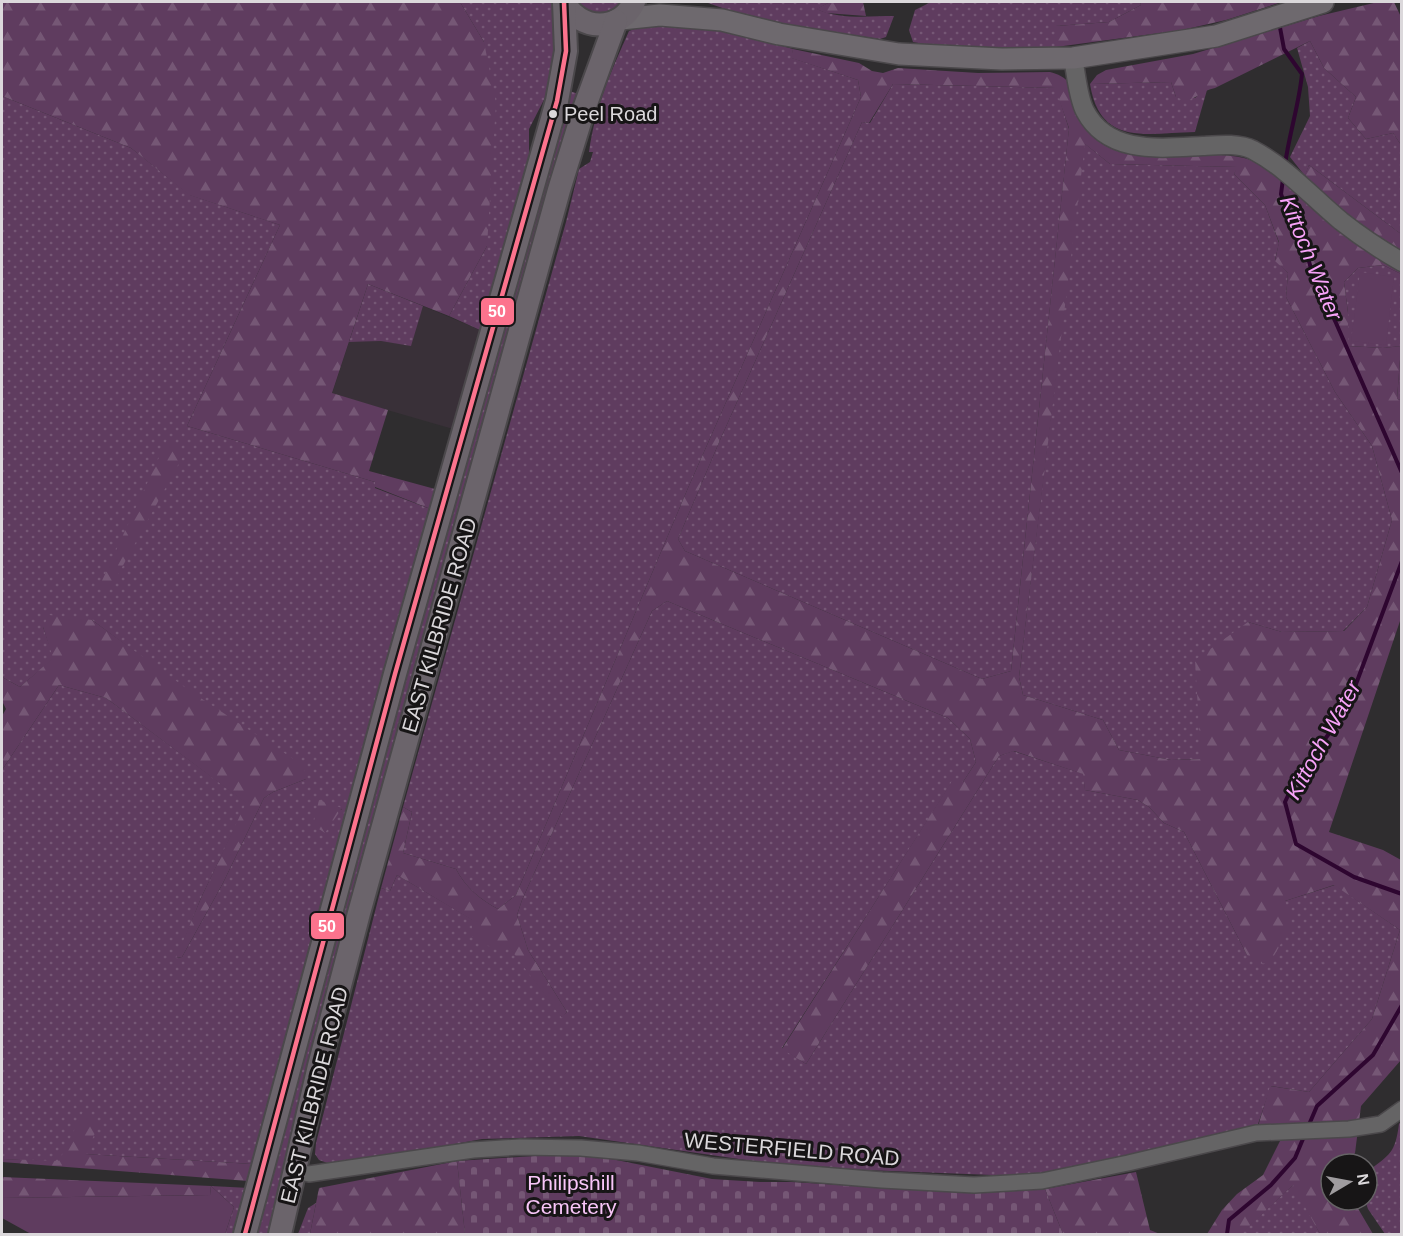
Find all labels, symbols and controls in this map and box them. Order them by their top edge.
place label: Peel Road [564,103,657,125]
marker: Peel Road [547,108,559,120]
water label: Kittoch Water [1275,192,1348,325]
line badge: 50 [480,297,515,326]
text: 50 [488,303,506,320]
street label: EAST KILBRIDE ROAD [397,515,481,735]
water label: Kittoch Water [1280,675,1367,804]
line badge: 50 [310,912,345,940]
text: 50 [318,918,336,935]
street label: EAST KILBRIDE ROAD [276,984,352,1206]
street label: WESTERFIELD ROAD [683,1128,901,1170]
north arrow [1319,1152,1379,1212]
park label: Philipshill Cemetery [525,1171,617,1218]
text: N [1354,1172,1373,1187]

